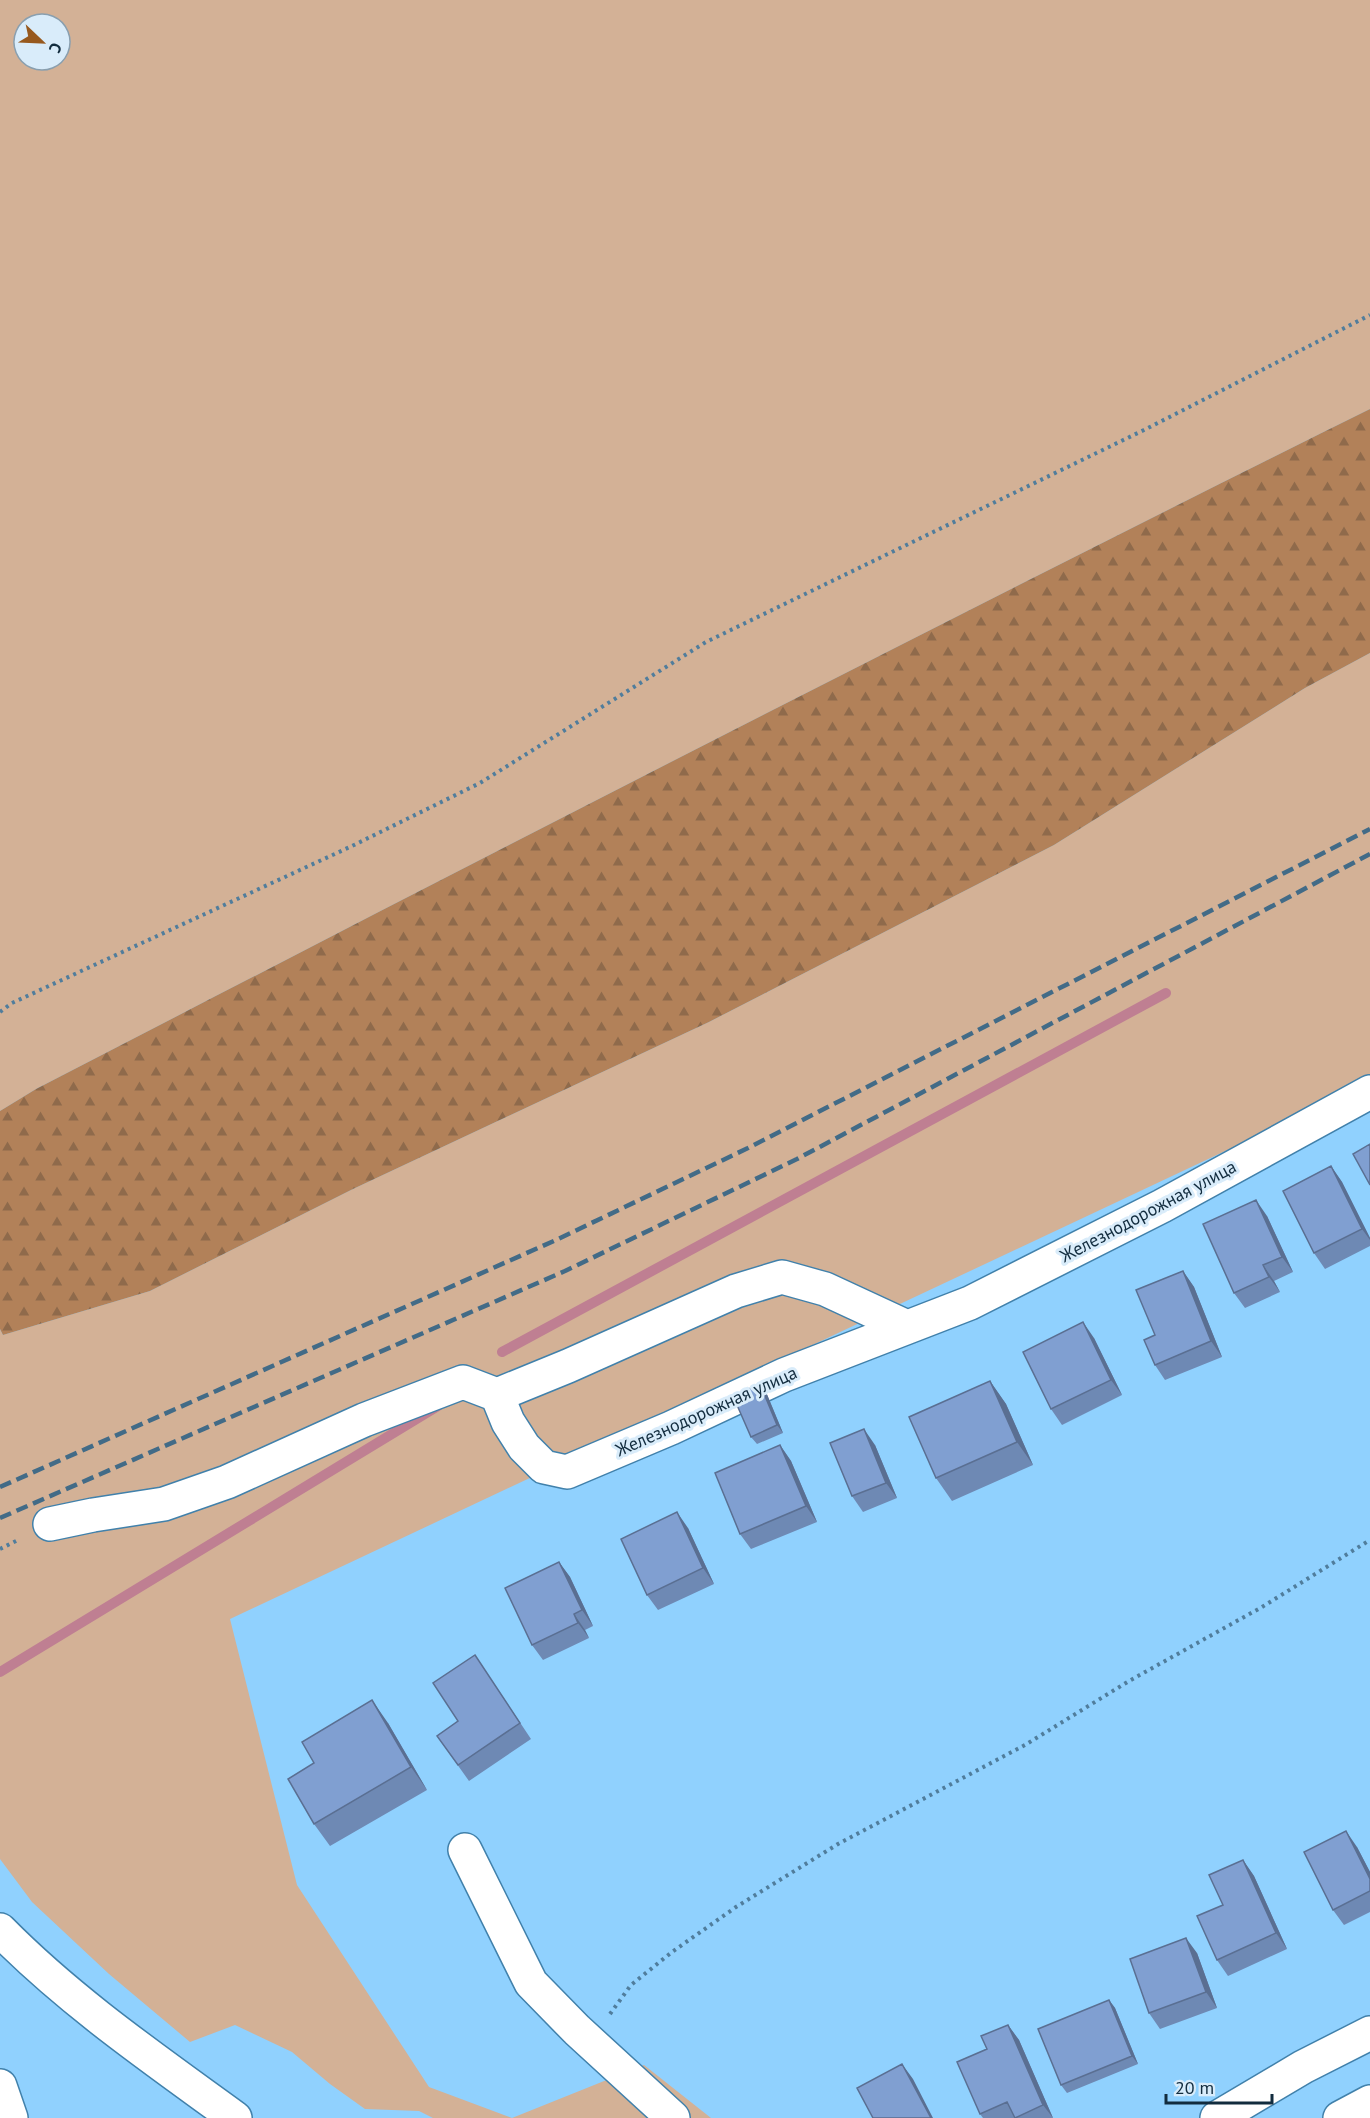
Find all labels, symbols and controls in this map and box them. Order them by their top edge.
north arrow [12,12,72,72]
text: С [45,40,67,56]
street label: Железнодорожная улица [1055,1155,1240,1268]
street label: Железнодорожная улица [611,1361,800,1462]
scale bar [1166,2067,1272,2105]
text: 20 m [1175,2076,1214,2099]

